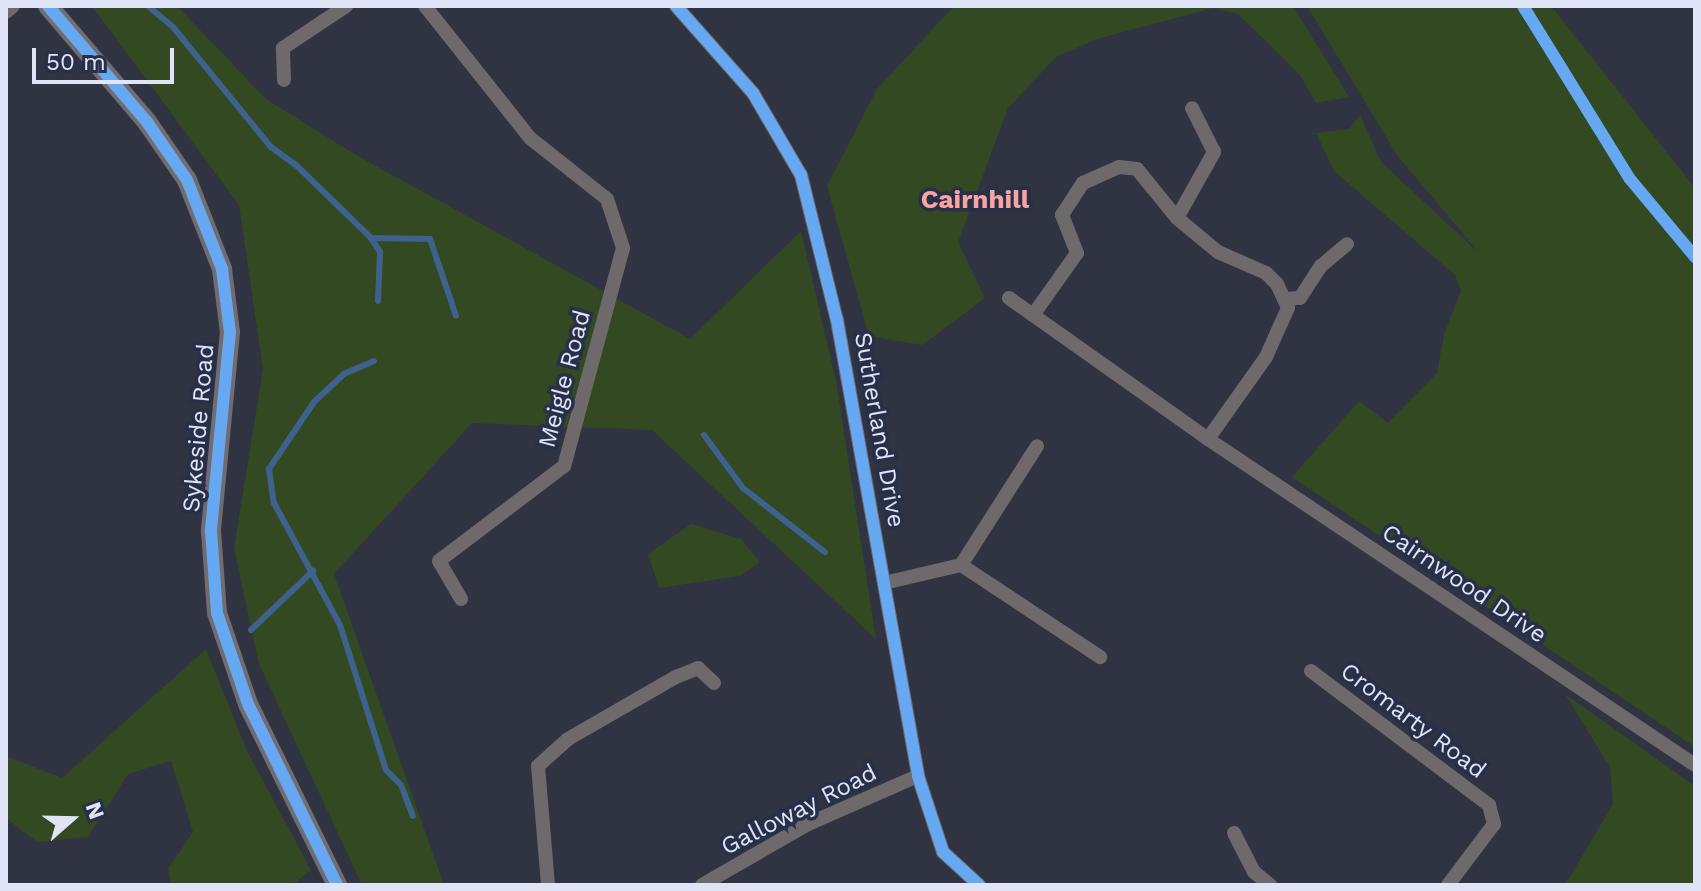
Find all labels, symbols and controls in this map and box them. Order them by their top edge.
scale bar [36,32,178,82]
text: 50 m [46,48,106,76]
district label: Cairnhill [921,184,1029,216]
street label: Meigle Road [533,307,597,451]
street label: Sutherland Drive [848,330,910,530]
street label: Sykeside Road [177,343,221,513]
street label: Cairnwood Drive [1376,518,1552,650]
street label: Cromarty Road [1334,657,1492,785]
street label: Galloway Road [716,758,882,862]
north arrow [32,779,112,859]
text: N [80,799,110,823]

